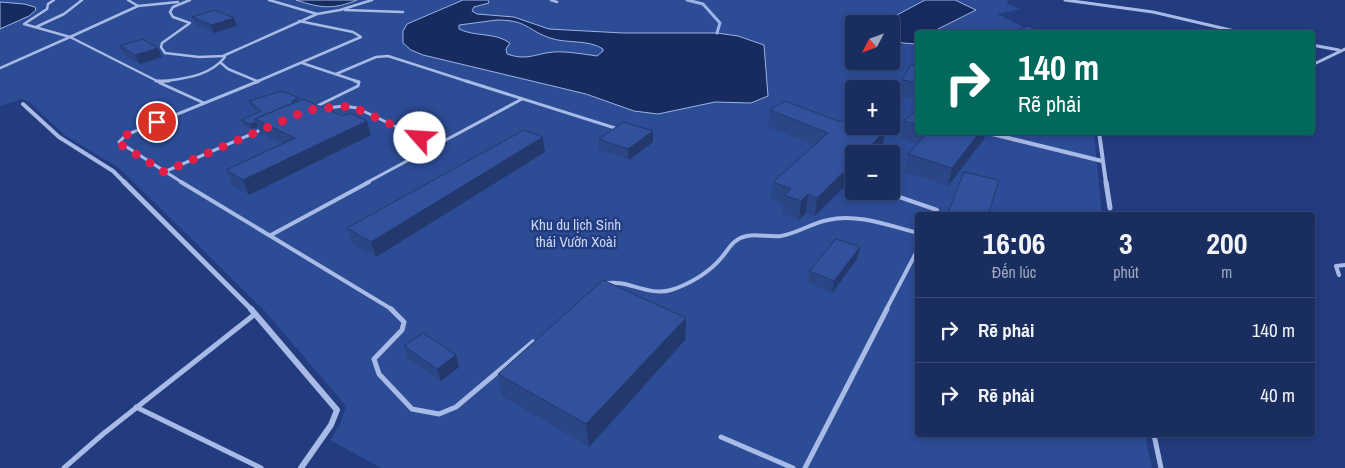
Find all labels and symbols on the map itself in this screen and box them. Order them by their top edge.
north arrow [845,15,900,70]
pin [136,101,178,143]
position arrow [393,111,445,163]
park label: Khu du lịch Sinh thái Vườn Xoài [531,214,621,252]

